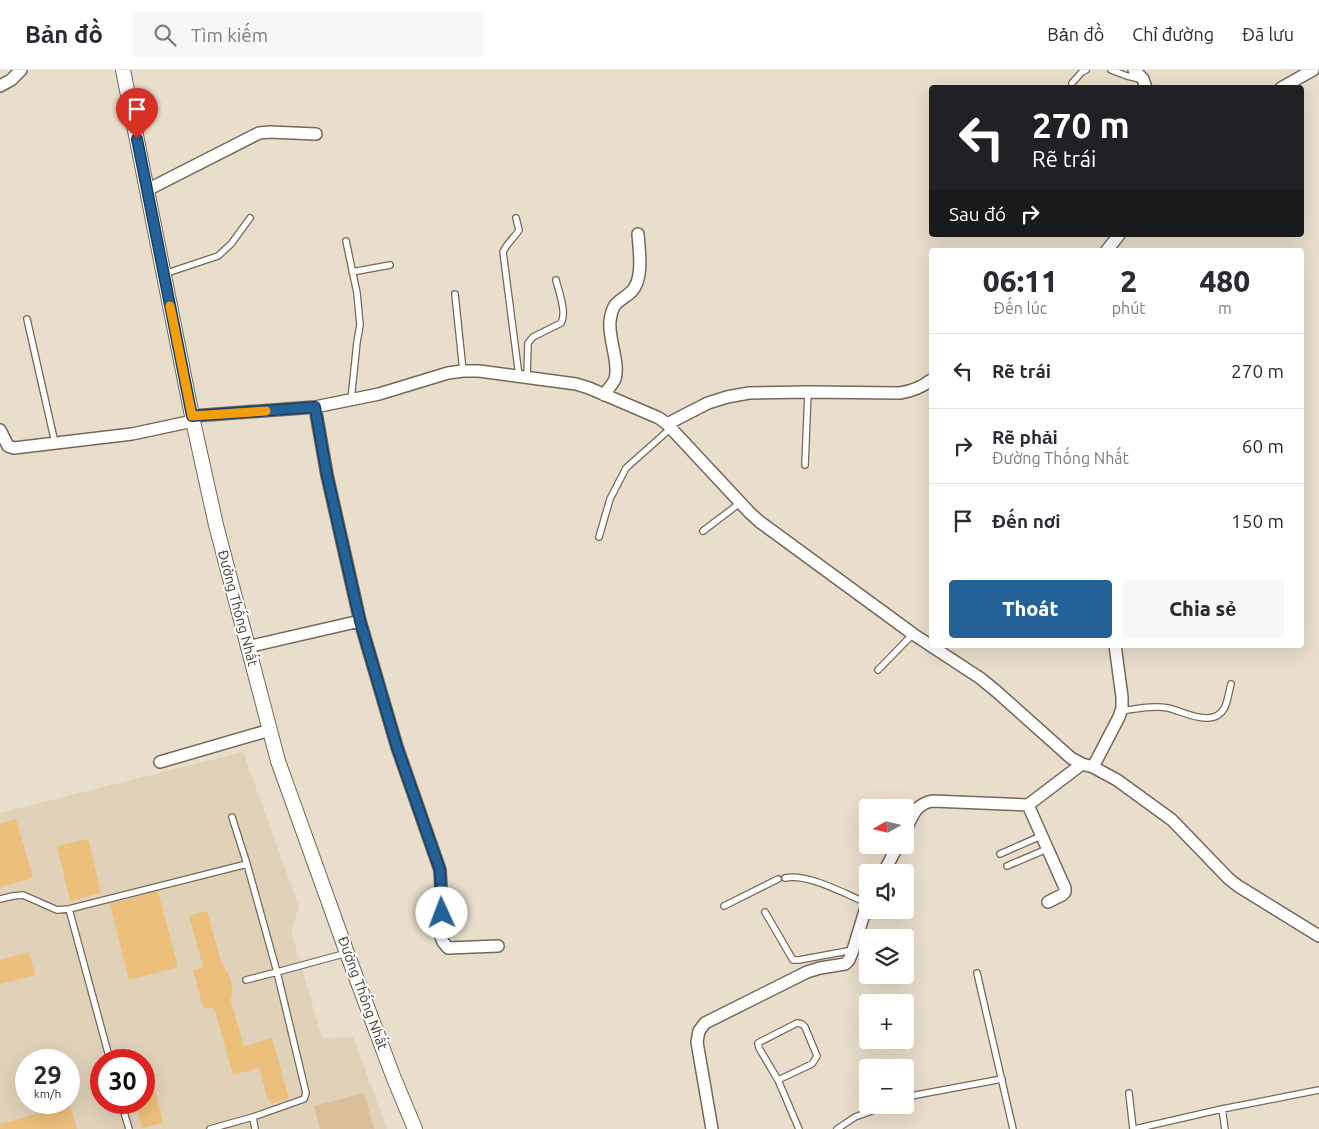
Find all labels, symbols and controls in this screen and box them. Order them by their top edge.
search box [133,12,483,57]
text: Bản đồ [25,21,103,48]
icon: search [151,21,179,49]
text: Tìm kiếm [191,24,268,46]
text: Bản đồ [1047,24,1104,44]
text: Chỉ đường [1132,24,1214,44]
text: Đã lưu [1242,24,1294,44]
pin [116,88,158,139]
icon: arrive [123,95,151,123]
icon: left [949,105,1014,170]
text: 270 m [1032,105,1130,145]
text: Rẽ trái [1032,146,1096,171]
icon: right [1016,200,1044,228]
text: Sau đó [949,203,1006,225]
text: 06:11 [983,264,1058,298]
text: 2 [1120,264,1137,298]
text: 480 [1199,264,1250,298]
text: Đến lúc [993,299,1047,317]
text: phút [1112,299,1146,317]
text: m [1218,299,1232,317]
icon: left [949,357,977,385]
text: Rẽ trái [992,360,1051,382]
text: 270 m [1231,360,1284,382]
text: Rẽ phải [992,426,1058,448]
icon: right [949,432,977,460]
text: 60 m [1242,435,1284,457]
text: Đường Thống Nhất [992,449,1129,467]
icon: arrive [949,507,977,535]
text: Đến nơi [992,510,1061,532]
text: 150 m [1231,510,1284,532]
street label: Đường Thống Nhất [215,547,264,668]
button: Thoát [949,580,1112,638]
button: Chia sẻ [1122,580,1284,638]
north arrow [859,799,914,854]
map controls [859,799,914,1114]
button: sound [859,864,914,919]
position arrow [415,886,467,938]
button: layers [859,929,914,984]
street label: Đường Thống Nhất [335,933,393,1052]
button: + [859,994,914,1049]
speed limit sign: 30 [90,1049,155,1114]
button: − [859,1059,914,1114]
text: 29 [33,1061,62,1089]
text: km/h [34,1087,61,1100]

